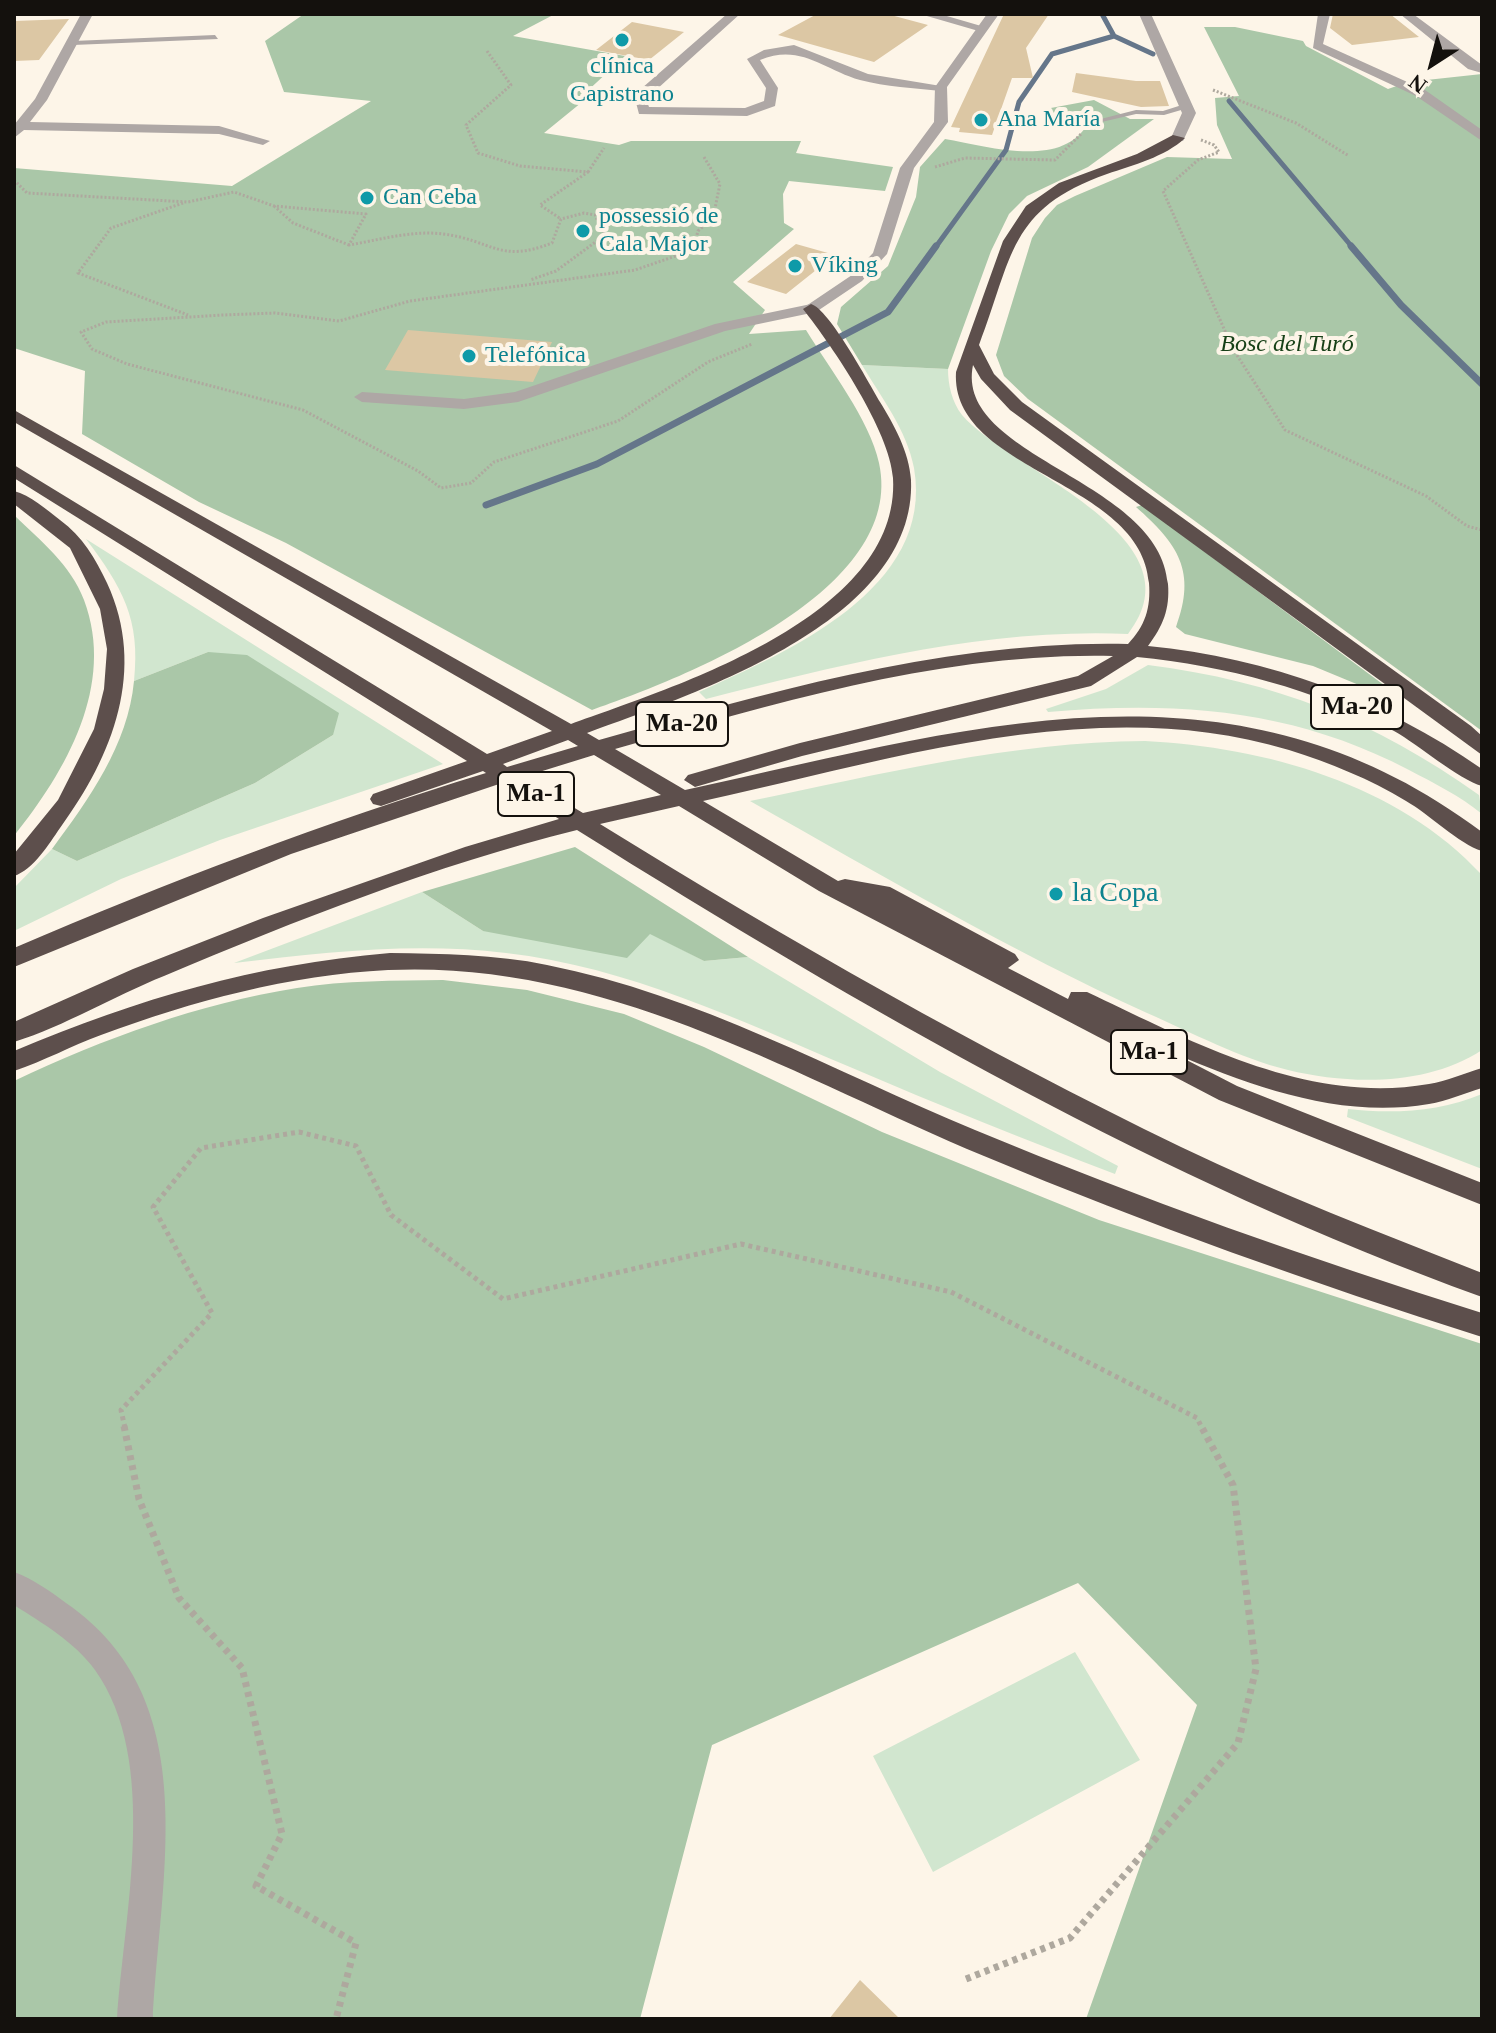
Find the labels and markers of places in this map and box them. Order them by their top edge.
marker: clínica Capistrano [613,31,631,49]
place label: clínica Capistrano [570,53,674,109]
place label: Ana María [997,106,1100,134]
marker: Ana María [972,111,990,129]
place label: Can Ceba [383,184,477,212]
marker: Can Ceba [358,189,376,207]
place label: possessió de Cala Major [599,203,718,259]
marker: possessió de Cala Major [574,222,592,240]
place label: Víking [811,252,878,280]
marker: Víking [786,257,804,275]
place label: Telefónica [485,342,586,370]
marker: Telefónica [460,347,478,365]
place label: la Copa [1072,877,1158,911]
marker: la Copa [1047,885,1065,903]

